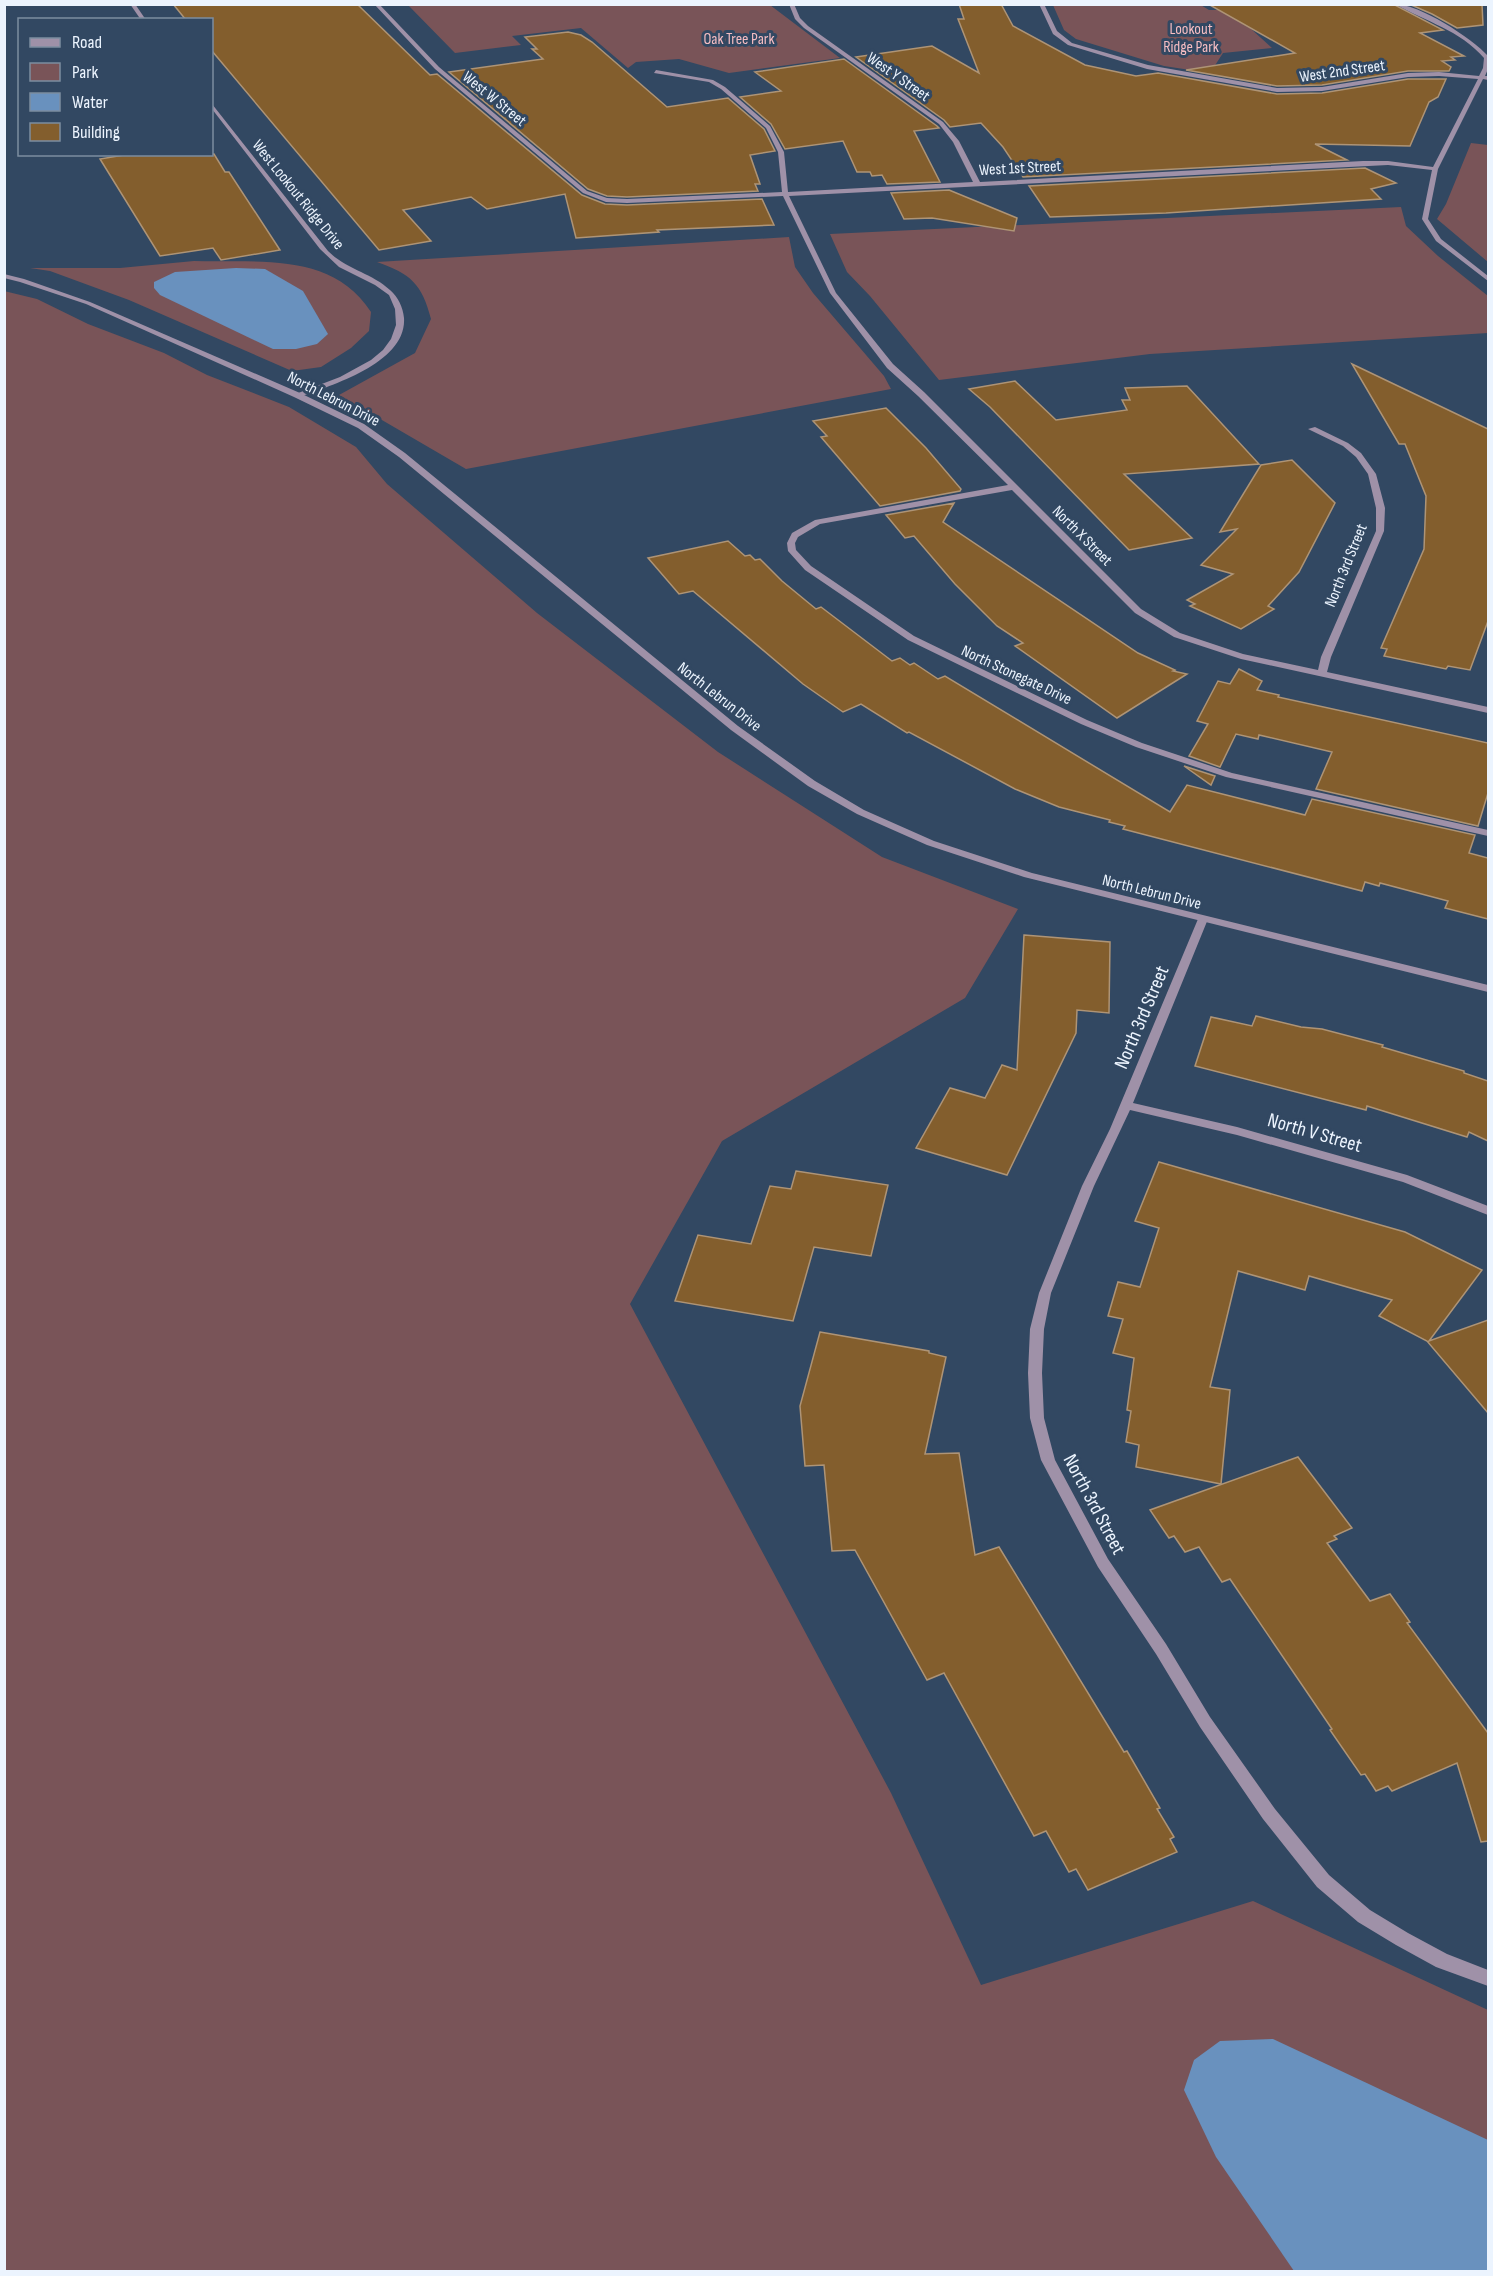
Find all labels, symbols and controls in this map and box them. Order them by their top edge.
legend [18,18,213,156]
park label: Lookout Ridge Park [1163,20,1219,57]
park label: Oak Tree Park [703,30,775,49]
text: Road [72,32,102,53]
street label: West Y Street [863,49,933,106]
street label: West 2nd Street [1298,56,1386,87]
text: Park [72,62,98,83]
street label: West W Street [458,68,530,131]
text: Water [72,92,108,113]
text: Building [72,122,120,143]
street label: West Lookout Ridge Drive [248,136,348,254]
street label: West 1st Street [978,157,1062,180]
street label: North Lebrun Drive [284,368,383,431]
street label: North X Street [1048,502,1116,570]
street label: North 3rd Street [1321,521,1372,610]
street label: North Stonegate Drive [958,642,1074,709]
street label: North Lebrun Drive [673,659,765,736]
street label: North Lebrun Drive [1100,871,1203,914]
street label: North 3rd Street [1109,962,1174,1073]
street label: North V Street [1265,1108,1365,1158]
street label: North 3rd Street [1058,1450,1130,1559]

